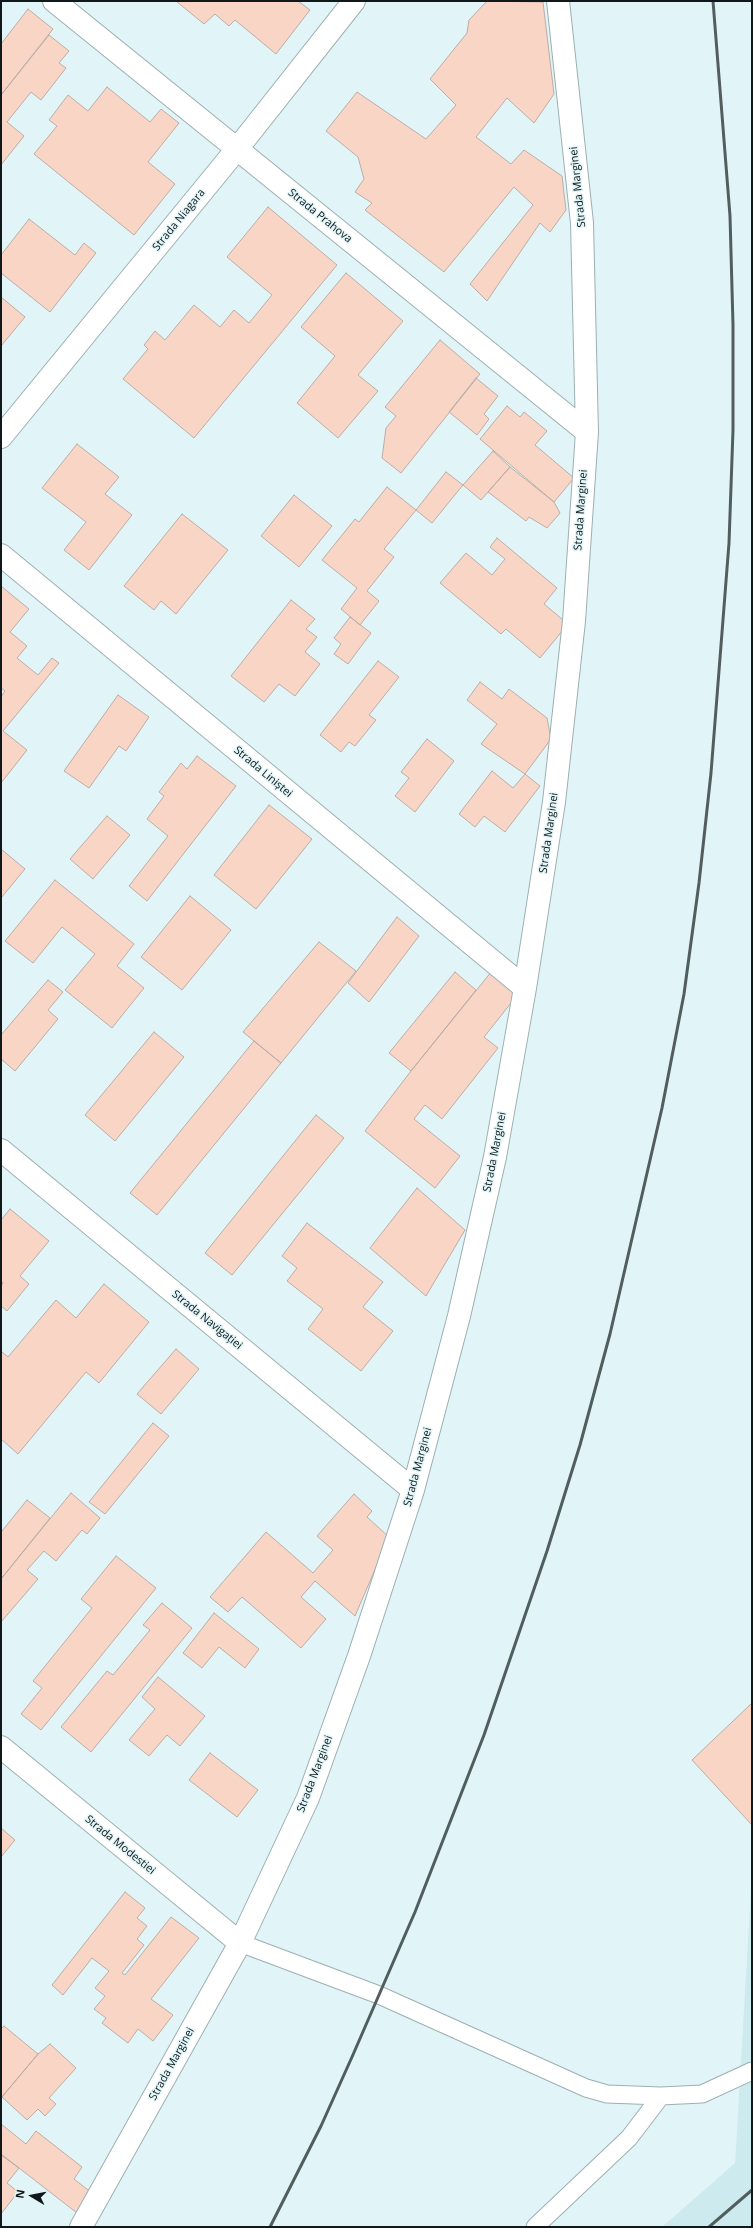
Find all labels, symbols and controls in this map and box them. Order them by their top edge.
street label: Strada Marginei [567,146,589,228]
street label: Strada Niagara [150,186,208,254]
street label: Strada Prahova [285,186,355,246]
street label: Strada Marginei [572,469,590,551]
street label: Strada Liniștei [231,744,295,800]
street label: Strada Marginei [537,792,561,874]
street label: Strada Marginei [481,1111,509,1193]
street label: Strada Navigației [169,1288,245,1352]
street label: Strada Marginei [401,1426,435,1508]
street label: Strada Marginei [294,1734,336,1814]
street label: Strada Modestiei [82,1813,158,1877]
street label: Strada Marginei [147,2025,197,2103]
north arrow [12,2176,52,2216]
text: N [12,2188,28,2200]

